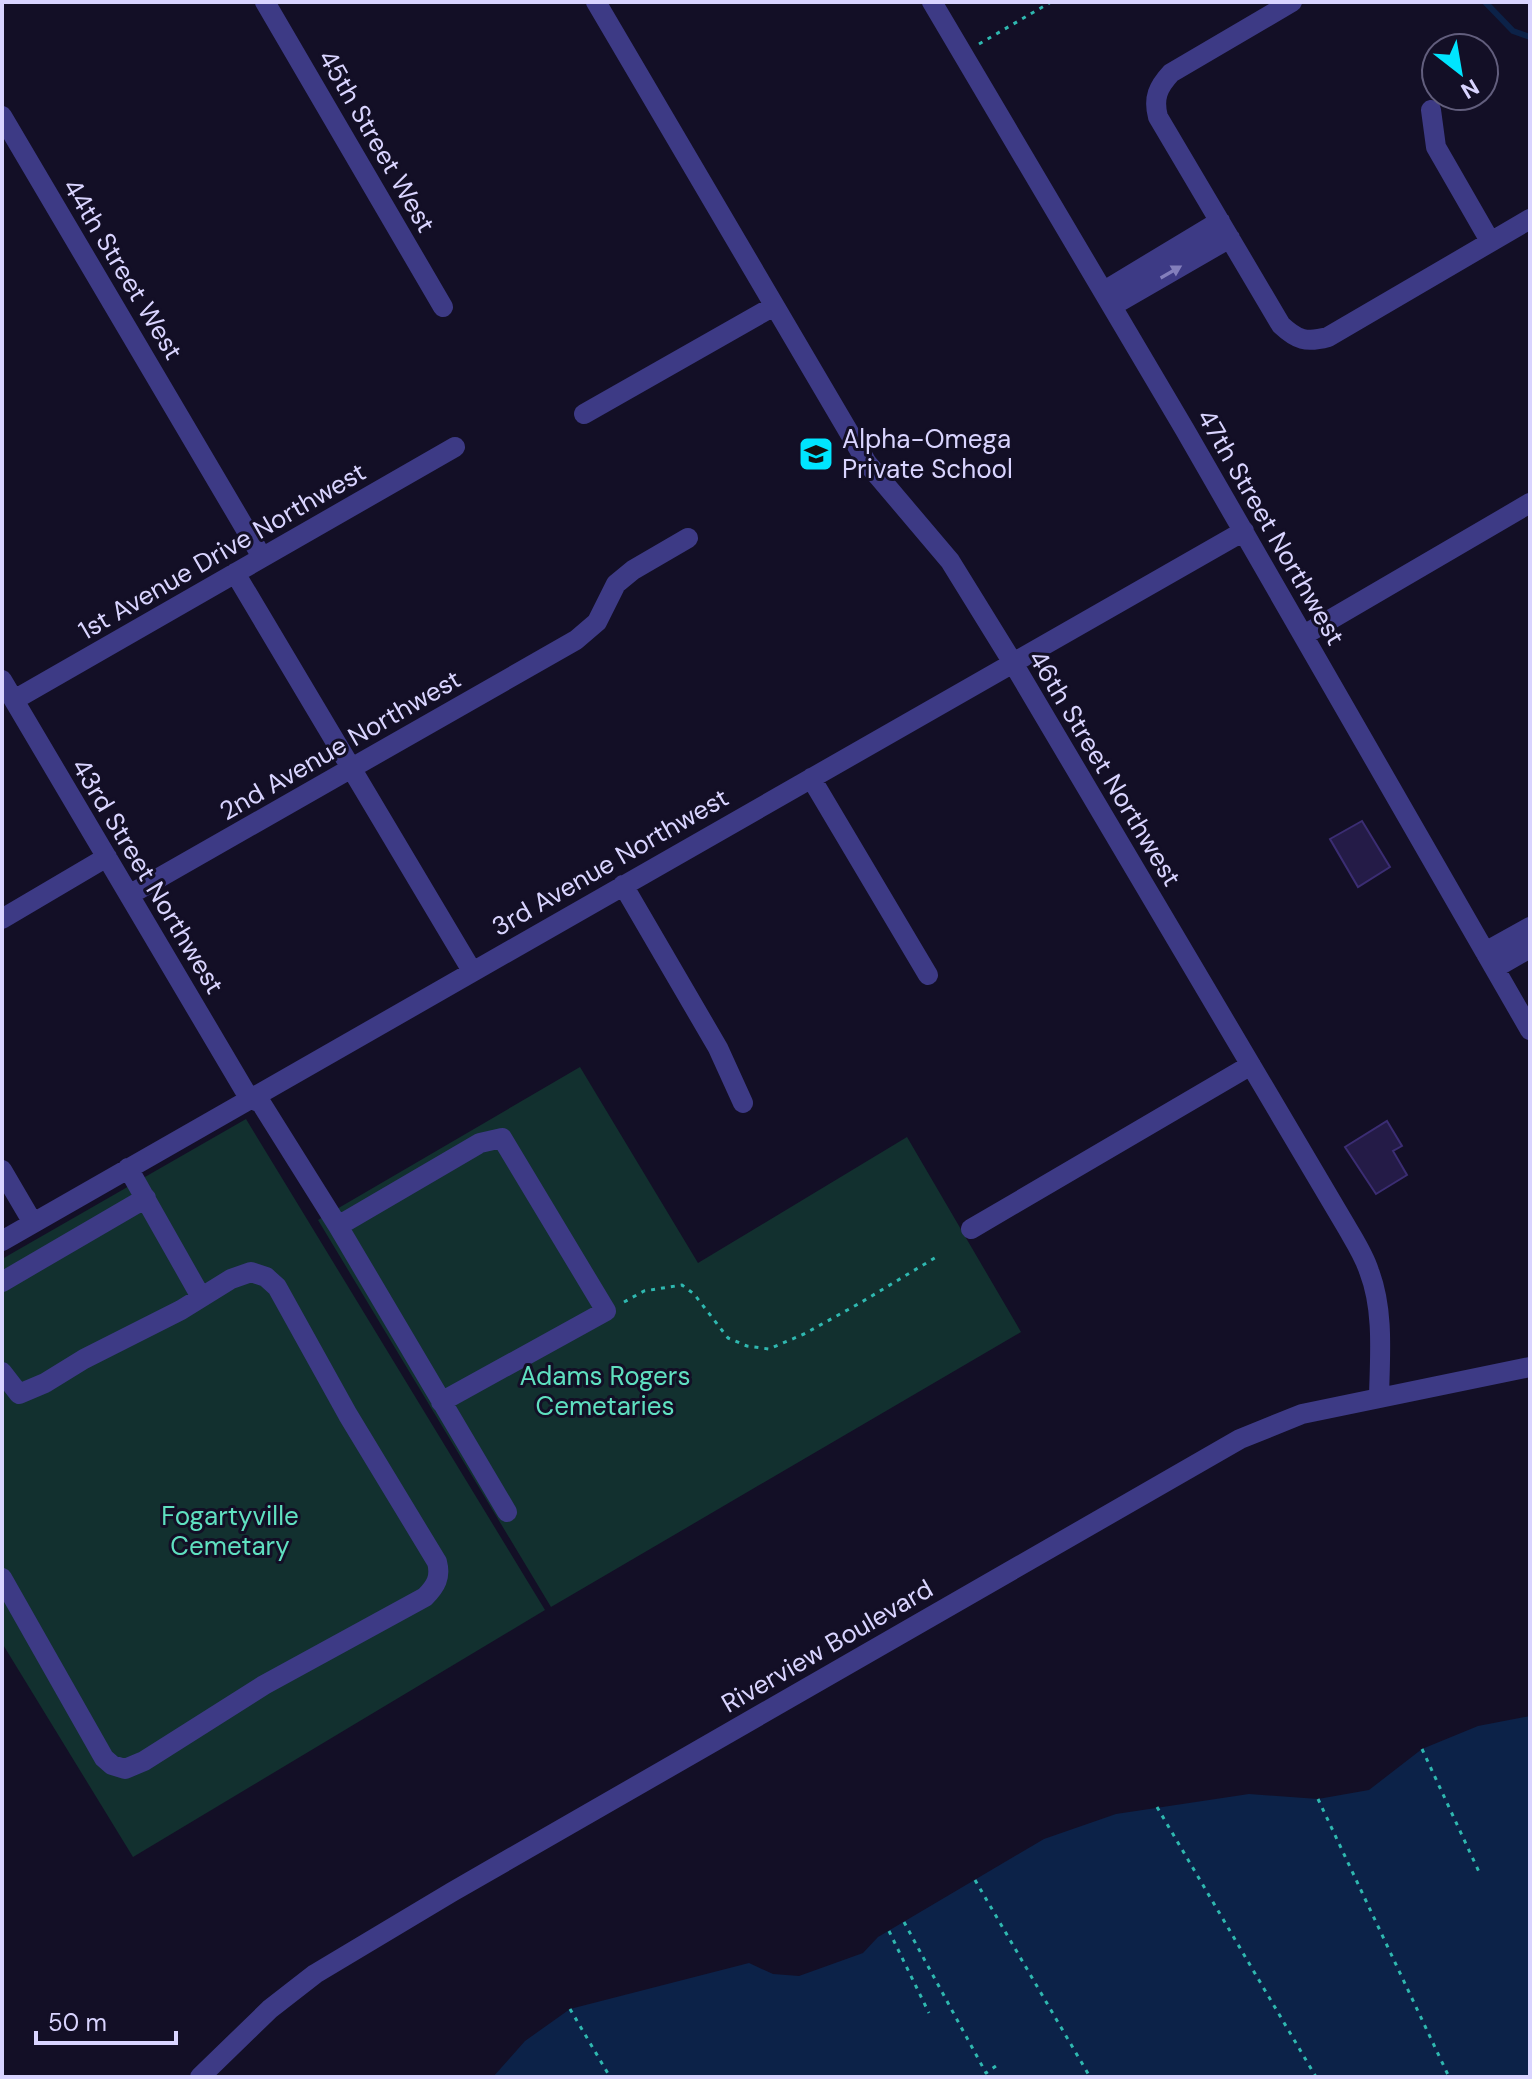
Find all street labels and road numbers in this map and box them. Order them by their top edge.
street label: 45th Street West [311,43,443,239]
street label: 44th Street West [56,172,190,366]
street label: 47th Street Northwest [1189,403,1353,651]
street label: 1st Avenue Drive Northwest [72,455,372,647]
street label: 46th Street Northwest [1021,644,1189,892]
street label: 2nd Avenue Northwest [213,662,467,828]
street label: 43rd Street Northwest [64,752,232,1000]
street label: 3rd Avenue Northwest [485,780,735,944]
street label: Riverview Boulevard [715,1572,939,1720]

